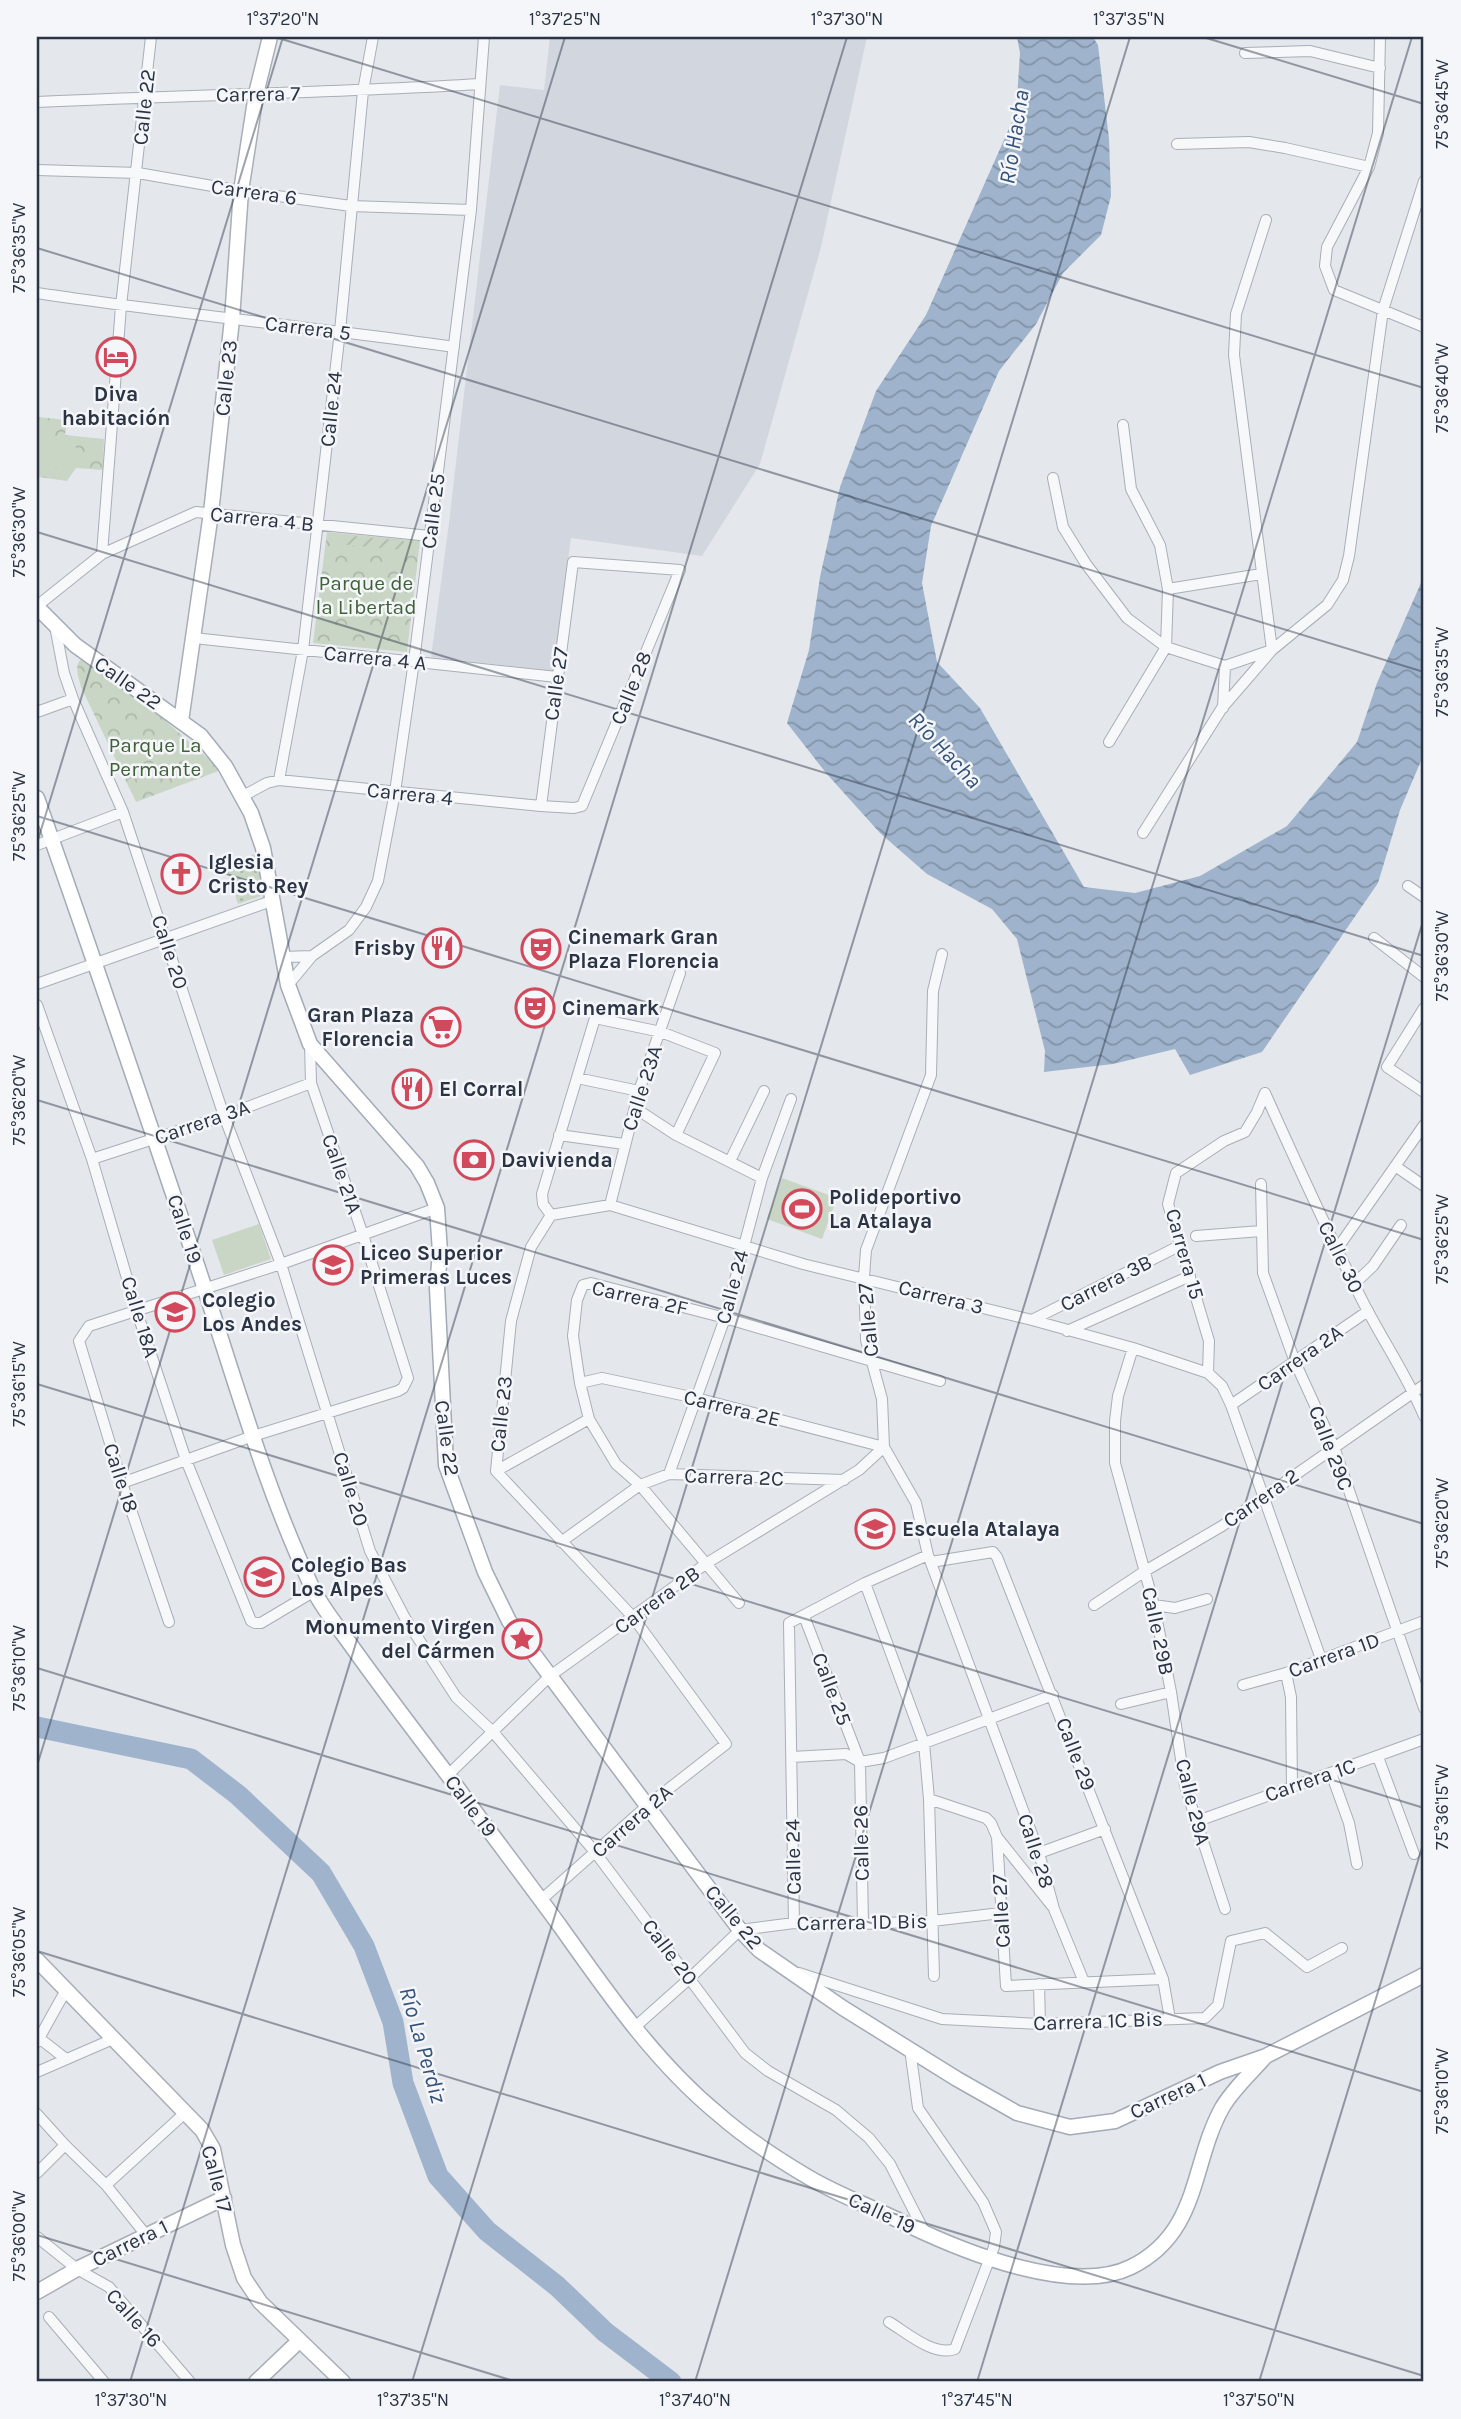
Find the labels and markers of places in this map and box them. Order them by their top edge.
hotel icon: Diva habitación [95,336,137,378]
place label: Diva habitación [62,382,170,430]
place label: Iglesia Cristo Rey [208,850,309,898]
church icon: Iglesia Cristo Rey [160,853,202,895]
place label: Cinemark Gran Plaza Florencia [568,925,719,973]
restaurant icon: Frisby [421,927,463,969]
theatre icon: Cinemark Gran Plaza Florencia [520,928,562,970]
place label: Frisby [354,936,415,960]
theatre icon: Cinemark [514,987,556,1029]
place label: Cinemark [562,996,660,1020]
place label: Gran Plaza Florencia [307,1003,414,1051]
supermarket icon: Gran Plaza Florencia [420,1006,462,1048]
restaurant icon: El Corral [391,1068,433,1110]
place label: El Corral [439,1077,523,1101]
bank icon: Davivienda [453,1139,495,1181]
place label: Davivienda [501,1148,613,1172]
place label: Polideportivo La Atalaya [829,1185,961,1233]
sports icon: Polideportivo La Atalaya [781,1188,823,1230]
place label: Liceo Superior Primeras Luces [360,1241,512,1289]
school or university icon: Liceo Superior Primeras Luces [312,1244,354,1286]
place label: Colegio Los Andes [202,1288,302,1336]
school or university icon: Colegio Los Andes [154,1291,196,1333]
school or university icon: Escuela Atalaya [854,1508,896,1550]
place label: Escuela Atalaya [902,1517,1060,1541]
place label: Colegio Bas Los Alpes [291,1553,407,1601]
school or university icon: Colegio Bas Los Alpes [243,1556,285,1598]
place label: Monumento Virgen del Cármen [305,1615,495,1663]
place icon: Monumento Virgen del Cármen [501,1618,543,1660]

